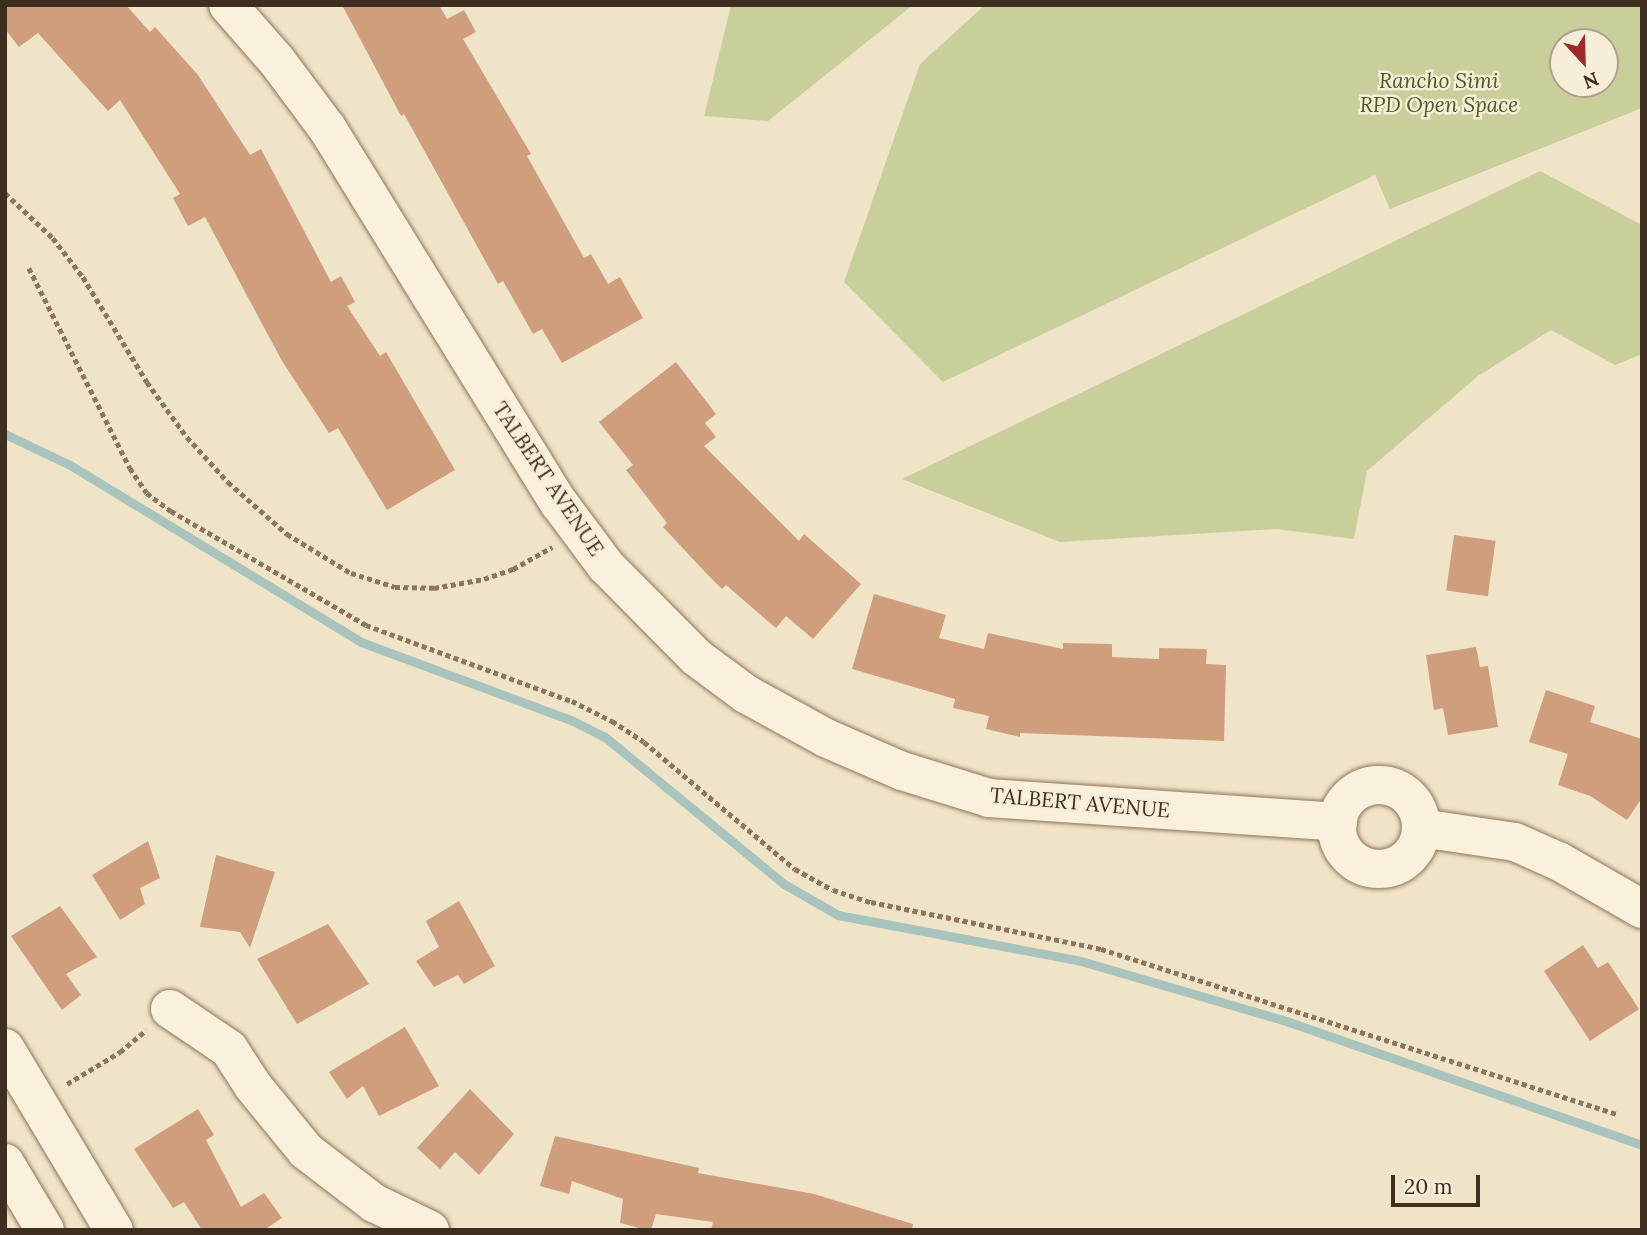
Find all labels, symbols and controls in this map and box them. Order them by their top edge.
north arrow [1549,28,1619,98]
text: N [1580,67,1602,94]
park label: Rancho Simi RPD Open Space [1360,68,1518,118]
street label: TALBERT AVENUE [487,397,609,561]
street label: TALBERT AVENUE [989,783,1171,823]
scale bar [1395,1162,1484,1206]
text: 20 m [1404,1173,1453,1200]

